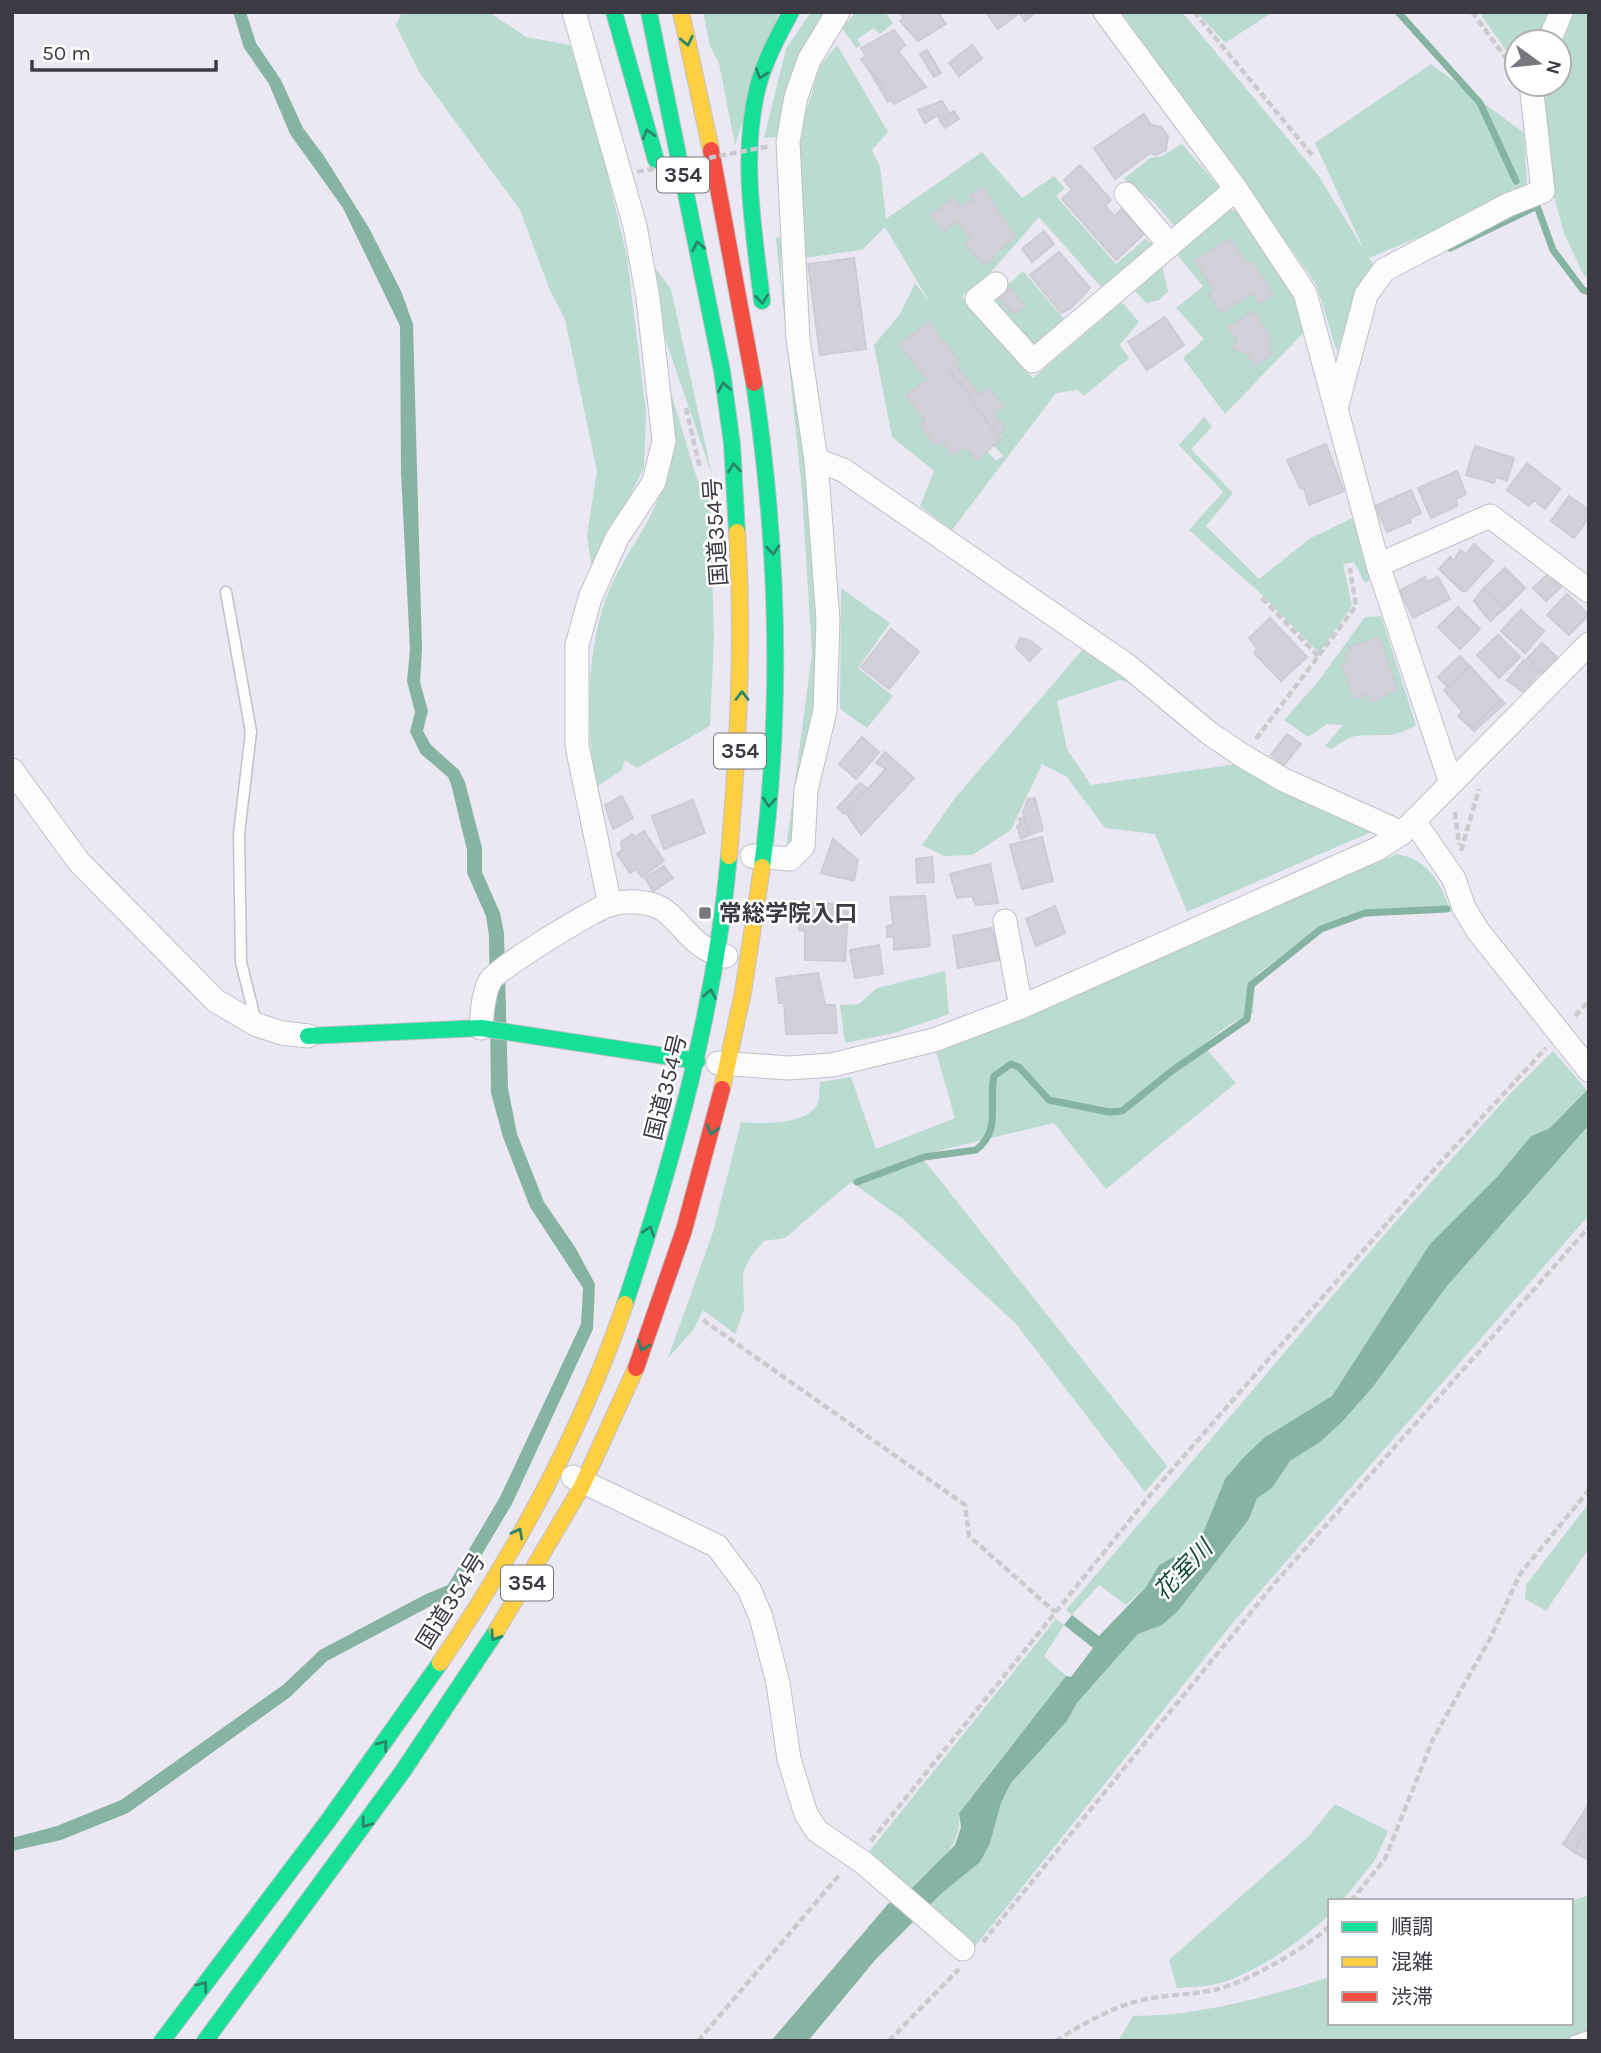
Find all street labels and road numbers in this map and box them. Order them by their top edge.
road number: 354 [657,158,709,192]
street label: 国道354号 [699,477,733,587]
road number: 354 [714,734,766,768]
street label: 国道354号 [640,1031,692,1143]
street label: 国道354号 [411,1548,491,1654]
road number: 354 [501,1566,553,1600]

